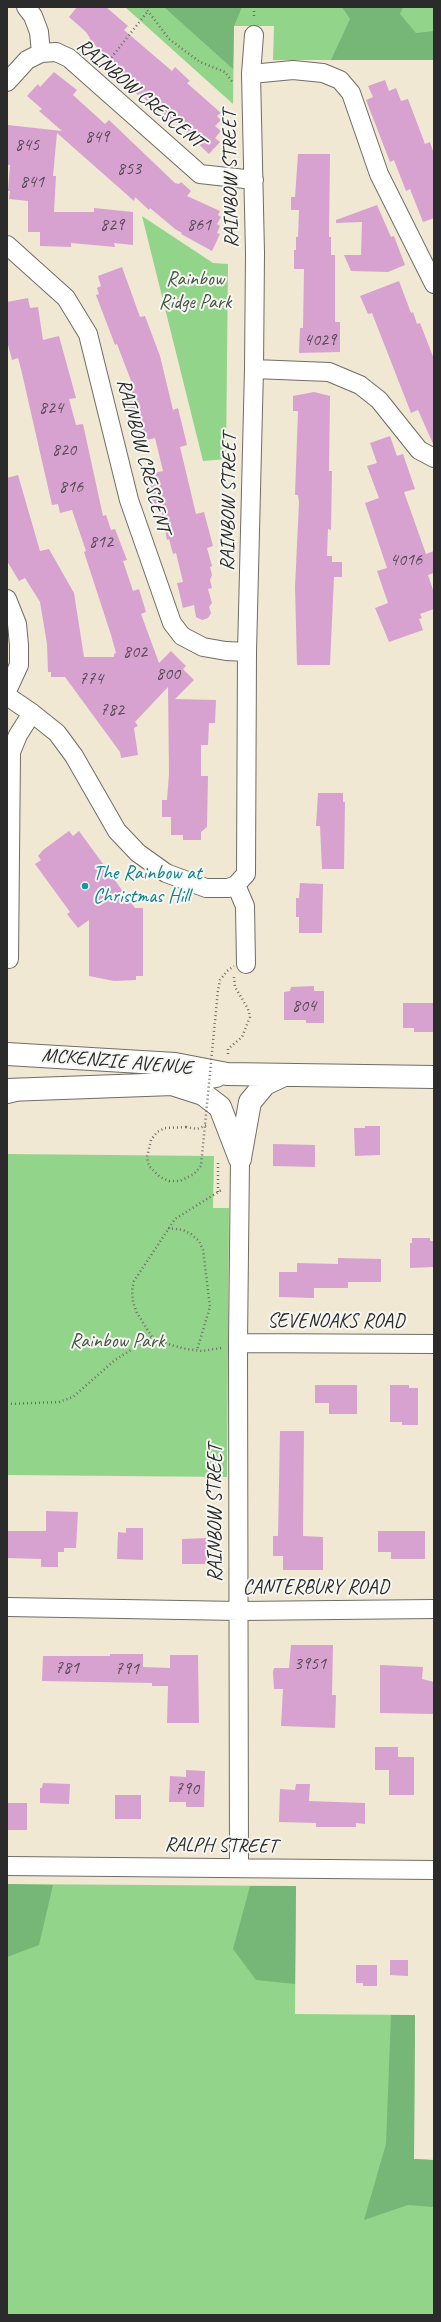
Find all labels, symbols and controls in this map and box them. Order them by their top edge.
street label: RAINBOW CRESCENT [72,34,208,154]
street label: RAINBOW STREET [218,110,244,248]
house number: 849 [85,126,109,148]
house number: 845 [15,134,39,156]
house number: 853 [117,158,141,180]
house number: 841 [20,171,44,193]
house number: 829 [100,214,124,236]
house number: 861 [187,214,211,236]
park label: Rainbow Ridge Park [159,268,231,315]
house number: 4029 [304,329,336,351]
street label: RAINBOW CRESCENT [111,376,175,536]
house number: 824 [39,397,63,419]
street label: RAINBOW STREET [216,433,242,571]
house number: 820 [52,439,76,461]
house number: 816 [59,476,83,498]
house number: 812 [89,531,113,553]
house number: 4016 [390,549,422,571]
house number: 802 [123,641,147,663]
house number: 800 [156,663,180,685]
house number: 774 [79,668,103,690]
house number: 782 [100,699,124,721]
place label: The Rainbow at Christmas Hill [93,862,201,909]
marker: The Rainbow at Christmas Hill [80,881,90,891]
house number: 804 [292,995,316,1017]
street label: MCKENZIE AVENUE [41,1043,193,1081]
street label: SEVENOAKS ROAD [267,1310,405,1334]
park label: Rainbow Park [70,1330,164,1354]
street label: RAINBOW STREET [204,1444,228,1582]
street label: CANTERBURY ROAD [243,1576,389,1600]
house number: 3951 [294,1653,326,1675]
house number: 781 [55,1657,79,1679]
house number: 791 [115,1658,139,1680]
house number: 790 [175,1778,199,1800]
street label: RALPH STREET [164,1833,278,1859]

